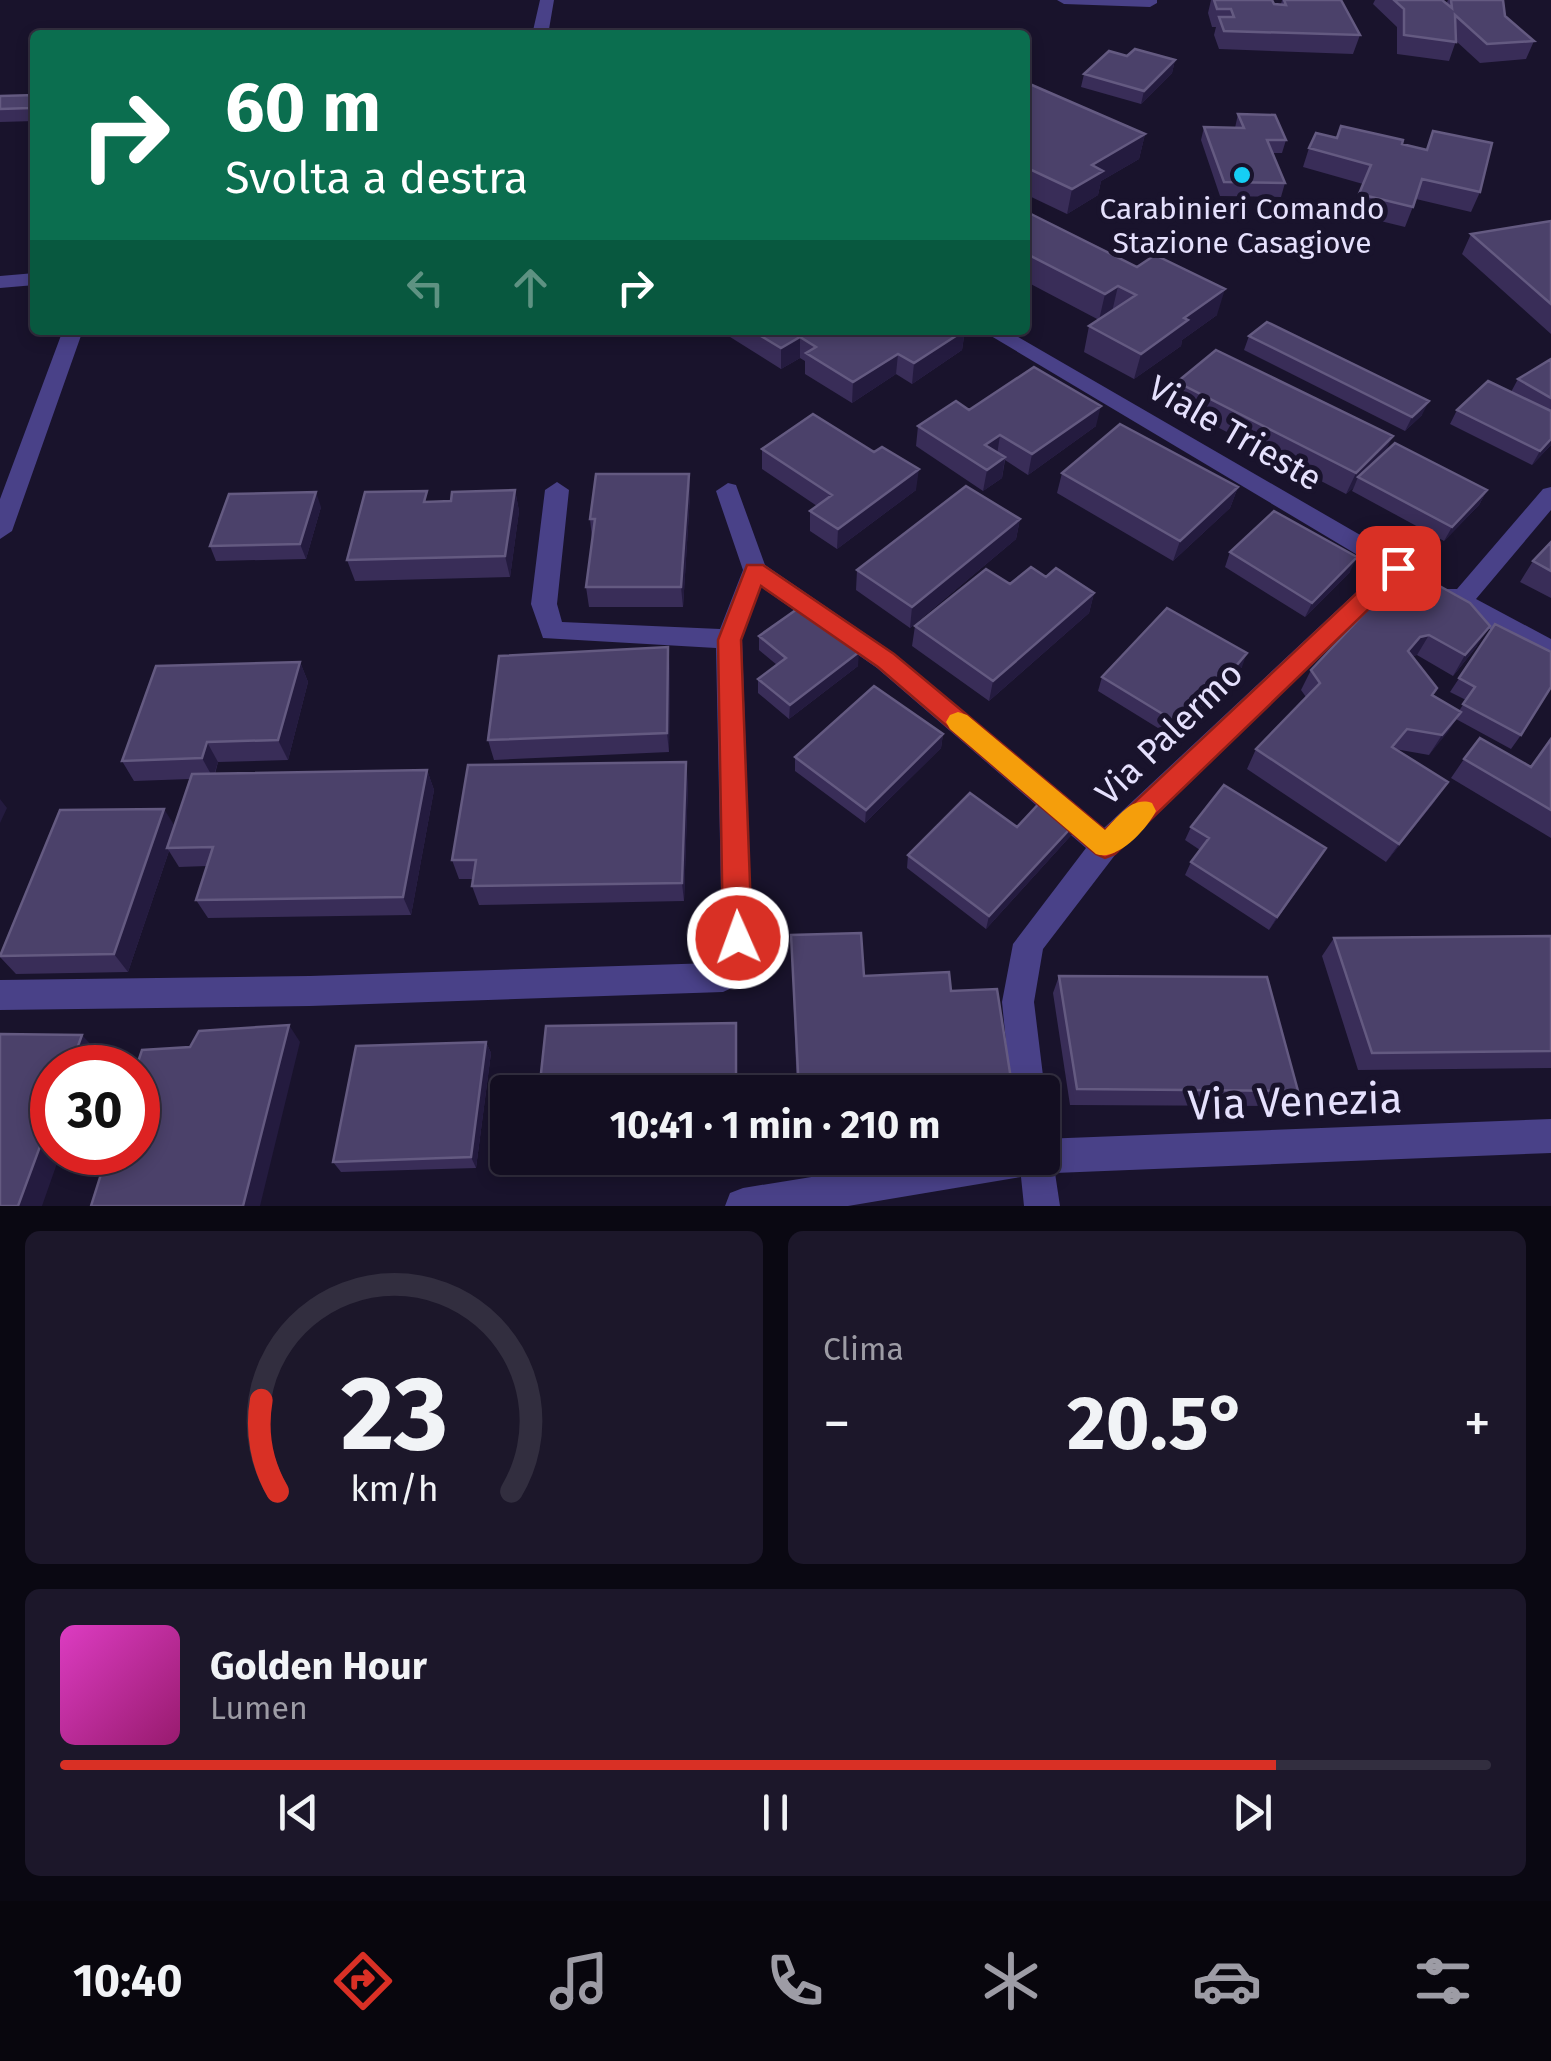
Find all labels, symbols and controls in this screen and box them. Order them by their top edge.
text: 60 m [225,66,381,150]
icon: right [60,70,190,200]
text: Svolta a destra [225,151,528,205]
marker: Carabinieri Comando Stazione Casagiove [1231,164,1253,186]
place label: Carabinieri Comando Stazione Casagiove [1099,191,1385,261]
icon: left [398,260,453,315]
icon: ahead [503,260,558,315]
icon: right [608,260,663,315]
street label: Viale Trieste [1141,366,1329,500]
pin [1356,526,1441,611]
icon: arrive [1371,541,1426,596]
street label: Via Palermo [1087,653,1251,813]
position arrow [686,886,790,990]
speed limit sign: 30 [30,1045,160,1175]
street label: Via Venezia [1187,1073,1403,1131]
text: 10:41 · 1 min · 210 m [610,1102,940,1148]
text: Clima [823,1330,904,1368]
text: 23 [340,1352,448,1477]
text: 20.5° [1067,1379,1247,1469]
text: − [823,1391,851,1457]
text: + [1464,1391,1491,1457]
text: km/h [350,1468,438,1510]
text: Golden Hour [210,1643,427,1689]
text: Lumen [210,1689,308,1727]
icon: previous [271,1785,326,1840]
icon: pause [748,1785,803,1840]
icon: next [1225,1785,1280,1840]
icon: directions [328,1946,398,2016]
icon: music [544,1946,614,2016]
icon: phone [760,1946,830,2016]
icon: climate [976,1946,1046,2016]
icon: car [1192,1946,1262,2016]
icon: filters [1408,1946,1478,2016]
text: 10:40 [73,1954,182,2008]

